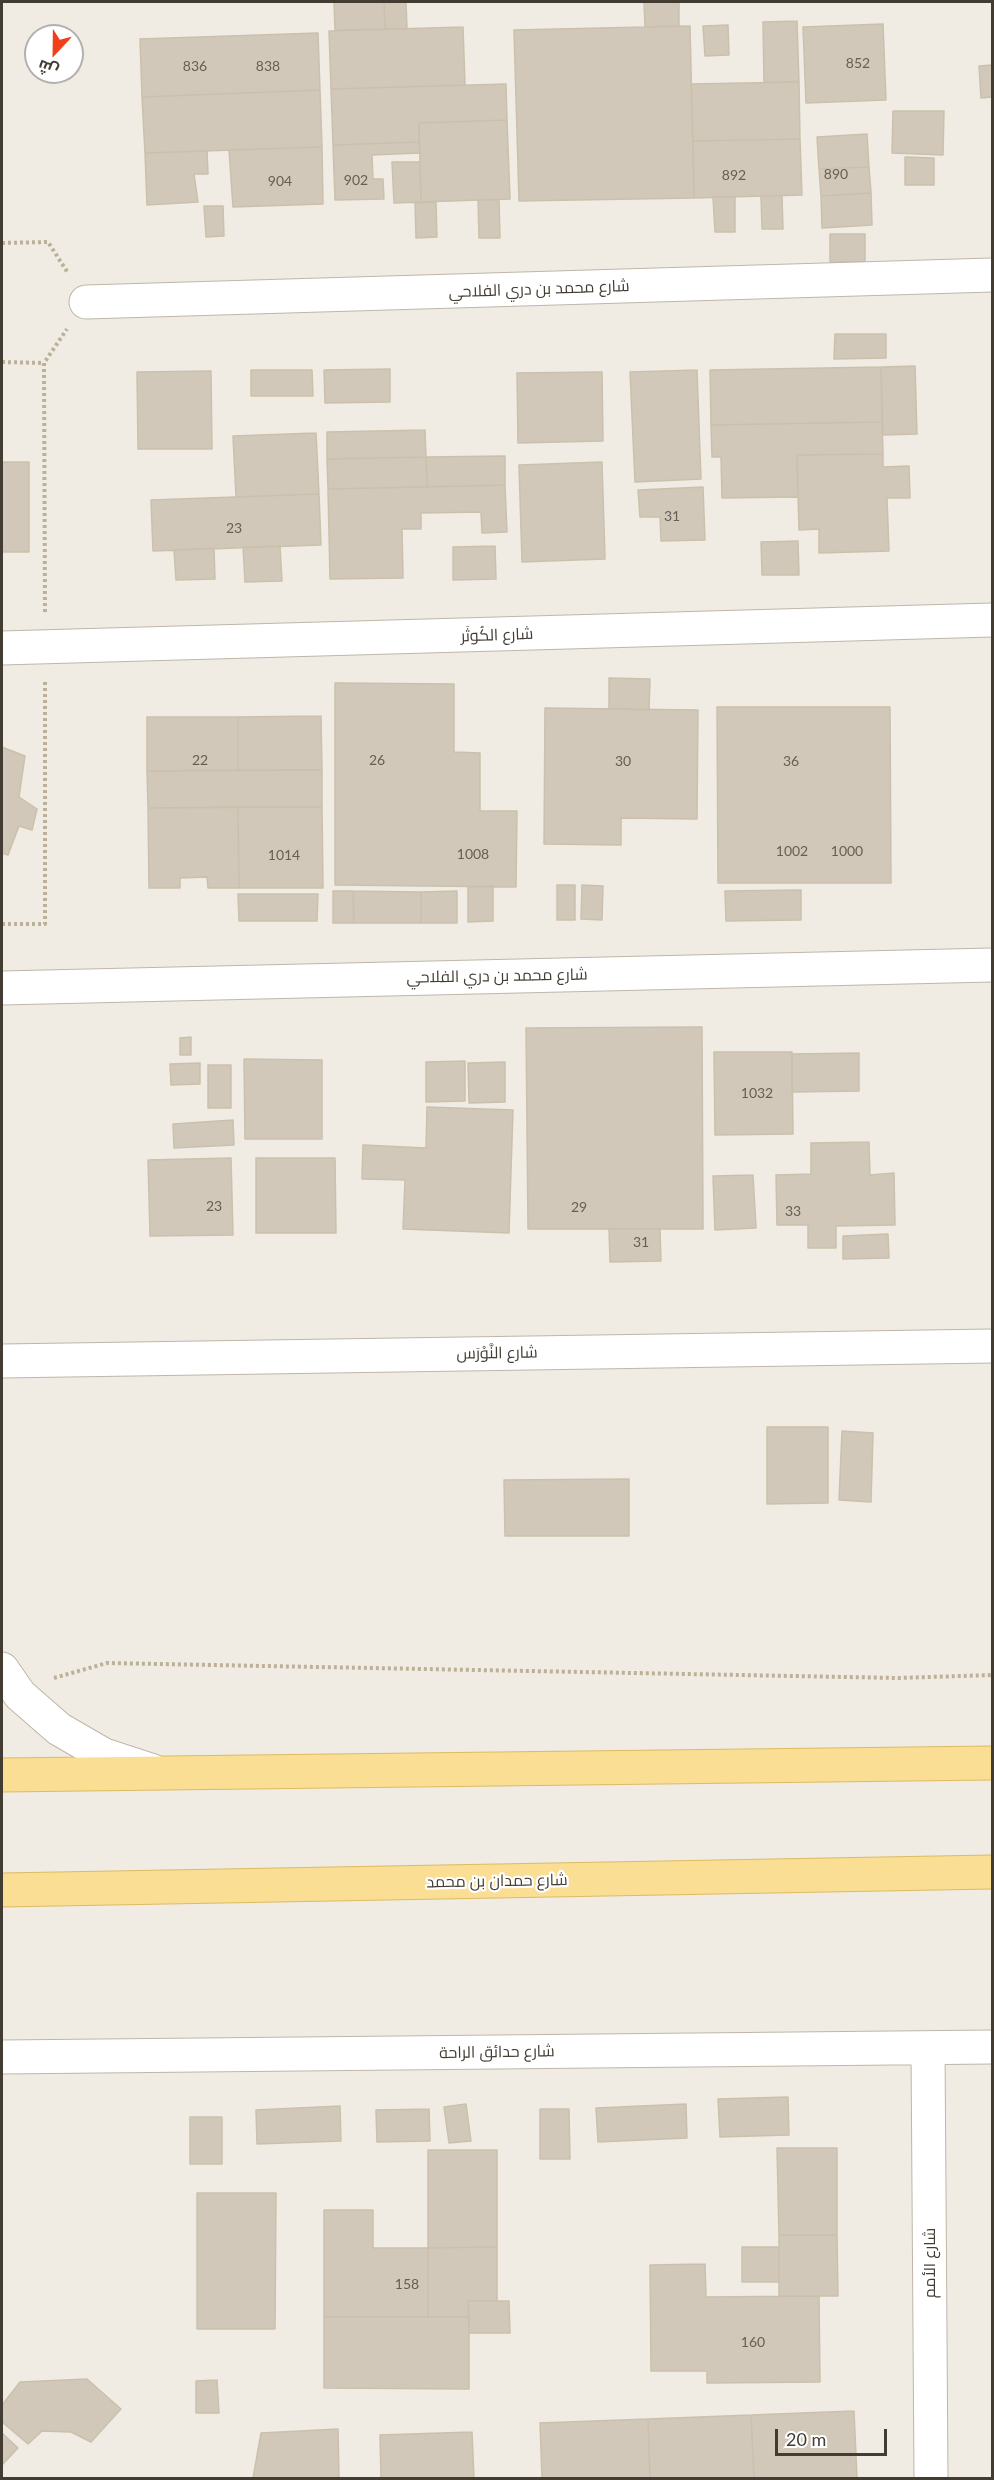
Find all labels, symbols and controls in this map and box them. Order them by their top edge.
north arrow [24,24,84,84]
house number: 852 [846,55,870,71]
text: ش [35,57,61,82]
house number: 836 [183,58,207,74]
house number: 838 [256,58,280,74]
house number: 890 [824,166,848,182]
house number: 892 [722,167,746,183]
house number: 902 [344,172,368,188]
house number: 904 [268,173,292,189]
street label: شارع محمد بن دري الفلاحي [448,276,630,302]
house number: 31 [664,508,680,524]
house number: 23 [226,520,242,536]
street label: شارع الكُوثَر [460,624,534,646]
house number: 22 [192,752,208,768]
house number: 26 [369,752,385,768]
house number: 30 [615,753,631,769]
house number: 36 [783,753,799,769]
house number: 1002 [776,843,808,859]
house number: 1000 [831,843,863,859]
house number: 1008 [457,846,489,862]
house number: 1014 [268,847,300,863]
street label: شارع محمد بن دري الفلاحي [406,965,588,987]
house number: 1032 [741,1085,773,1101]
house number: 23 [206,1198,222,1214]
house number: 29 [571,1199,587,1215]
house number: 33 [785,1203,801,1219]
house number: 31 [633,1234,649,1250]
street label: شارع النَّوْرَس [456,1343,538,1363]
street label: شارع حمدان بن محمد [426,1870,568,1892]
street label: شارع حدائق الراحة [439,2041,555,2063]
street label: شارع الأمم [920,2228,940,2298]
house number: 158 [395,2276,419,2292]
house number: 160 [741,2334,765,2350]
scale bar [778,2417,890,2455]
text: 20 m [786,2428,826,2450]

